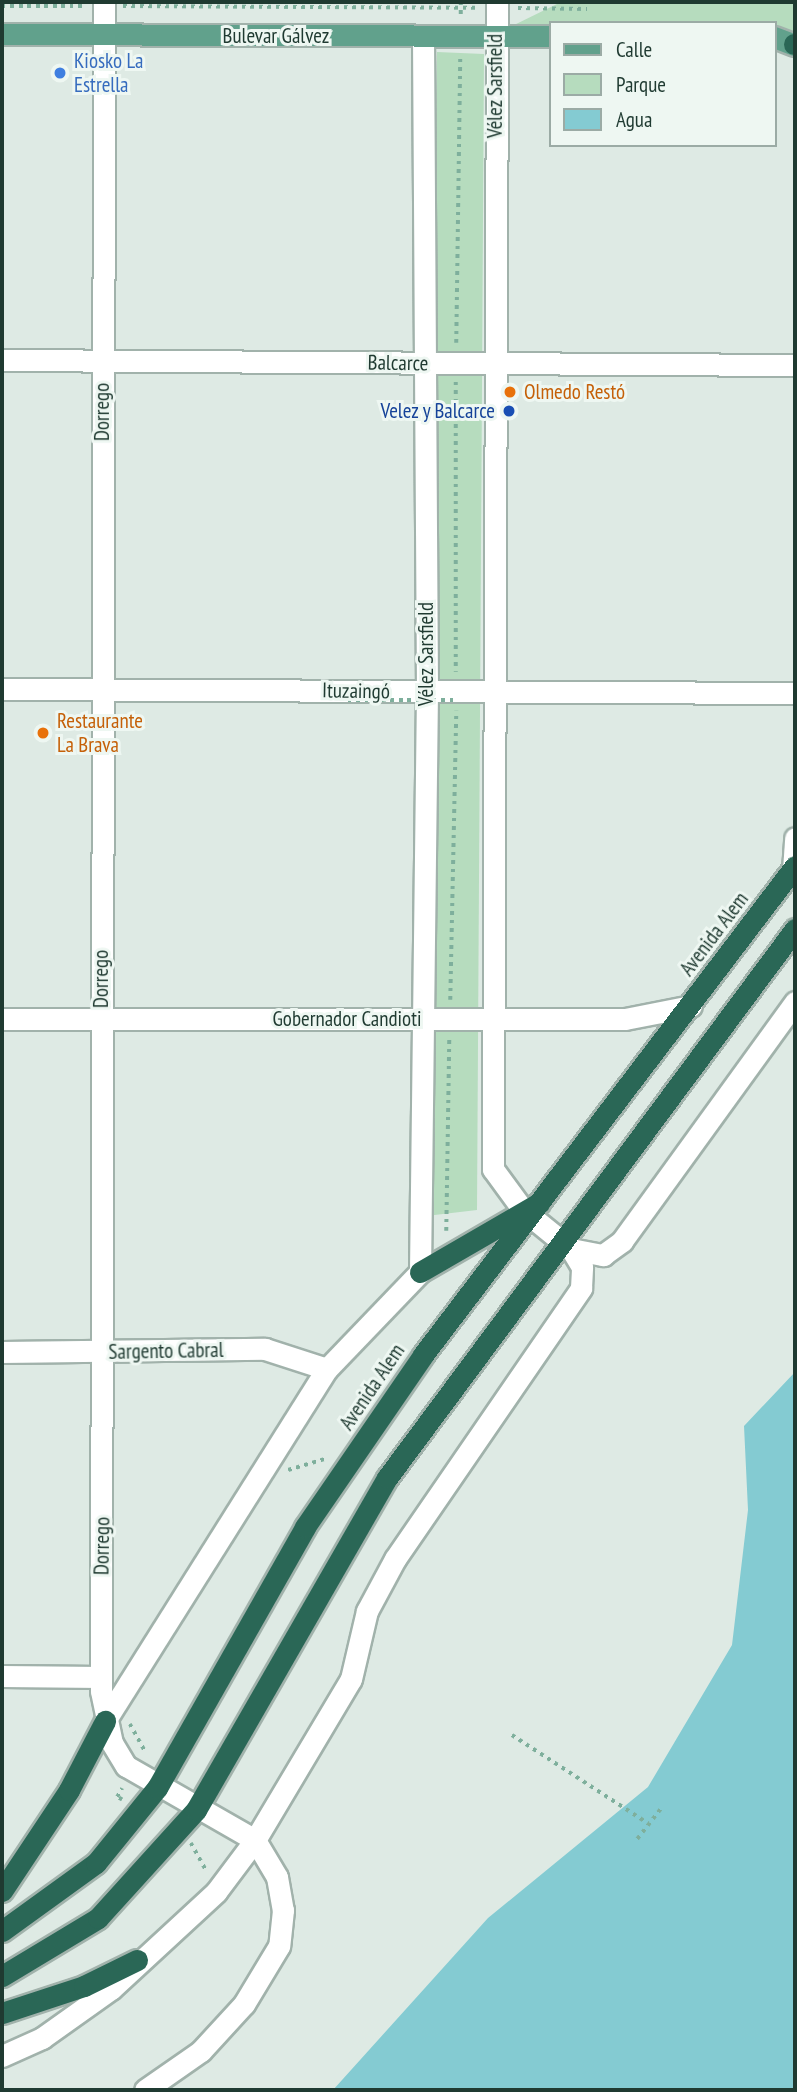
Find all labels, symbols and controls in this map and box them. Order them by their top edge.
legend [548,21,776,147]
street label: Bulevar Gálvez [223,23,329,49]
street label: Vélez Sarsfield [482,34,508,138]
text: Calle [616,36,652,63]
place label: Kiosko La Estrella [74,48,143,98]
marker: Kiosko La Estrella [52,65,68,81]
text: Parque [616,71,666,98]
text: Agua [616,106,652,133]
street label: Balcarce [367,350,429,376]
place label: Olmedo Restó [524,379,625,405]
street label: Dorrego [89,383,115,441]
marker: Olmedo Restó [502,384,518,400]
place label: Velez y Balcarce [379,398,495,424]
marker: Velez y Balcarce [501,403,517,419]
street label: Vélez Sarsfield [413,602,439,706]
street label: Ituzaingó [322,678,390,704]
place label: Restaurante La Brava [57,708,143,758]
marker: Restaurante La Brava [35,725,51,741]
street label: Avenida Alem [674,887,754,981]
street label: Dorrego [88,950,114,1008]
street label: Gobernador Candioti [273,1006,421,1032]
street label: Sargento Cabral [108,1337,224,1365]
street label: Avenida Alem [334,1339,410,1435]
street label: Dorrego [89,1517,115,1575]

